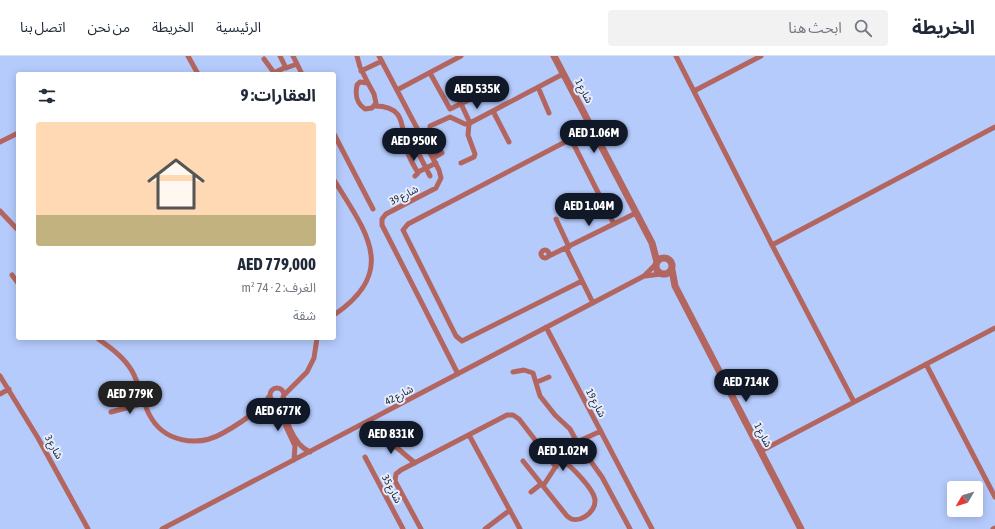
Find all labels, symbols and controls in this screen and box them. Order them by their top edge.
search box [608,10,888,46]
text: الخريطة [912,16,975,38]
icon: search [852,17,874,39]
text: اتصل بنا [20,19,66,35]
text: من نحن [88,19,130,35]
text: الخريطة [152,19,194,35]
text: الرئيسية [216,19,261,35]
text: ابحث هنا [788,19,842,36]
pin: AED 535K [436,76,518,110]
street label: شارع 1 [571,77,595,106]
text: AED 535K [454,81,500,96]
icon: filters [36,85,58,107]
text: العقارات: 9 [241,85,316,105]
pin: AED 1.06M [548,120,640,154]
text: AED 1.06M [569,125,619,140]
pin: AED 950K [373,128,455,162]
text: AED 950K [391,133,437,148]
icon: home [140,148,212,220]
street label: شارع 39 [388,183,421,209]
pin: AED 1.04M [543,193,635,227]
text: AED 1.04M [564,198,614,213]
text: AED 779,000 [238,254,316,274]
text: الغرف: 2 · 74 m² [242,280,316,295]
text: شقة [293,308,316,323]
pin: AED 714K [705,369,787,403]
text: AED 714K [723,374,769,389]
pin: AED 779K [89,381,171,415]
street label: شارع 42 [383,383,416,409]
text: AED 779K [107,386,153,401]
street label: شارع 19 [582,387,608,420]
pin: AED 677K [237,398,319,432]
text: AED 677K [255,403,301,418]
pin: AED 831K [350,421,432,455]
street label: شارع 1 [750,421,774,450]
text: AED 831K [368,426,414,441]
street label: شارع 3 [41,433,65,462]
pin: AED 1.02M [517,438,609,472]
text: AED 1.02M [538,443,588,458]
street label: شارع 35 [378,473,404,506]
north arrow [947,481,983,517]
map controls [947,481,983,517]

